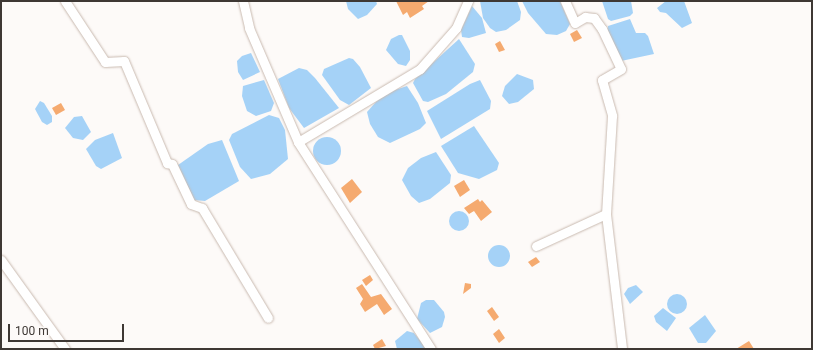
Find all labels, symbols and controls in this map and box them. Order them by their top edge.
scale bar [10,316,126,342]
text: 100 m [15,324,49,338]

